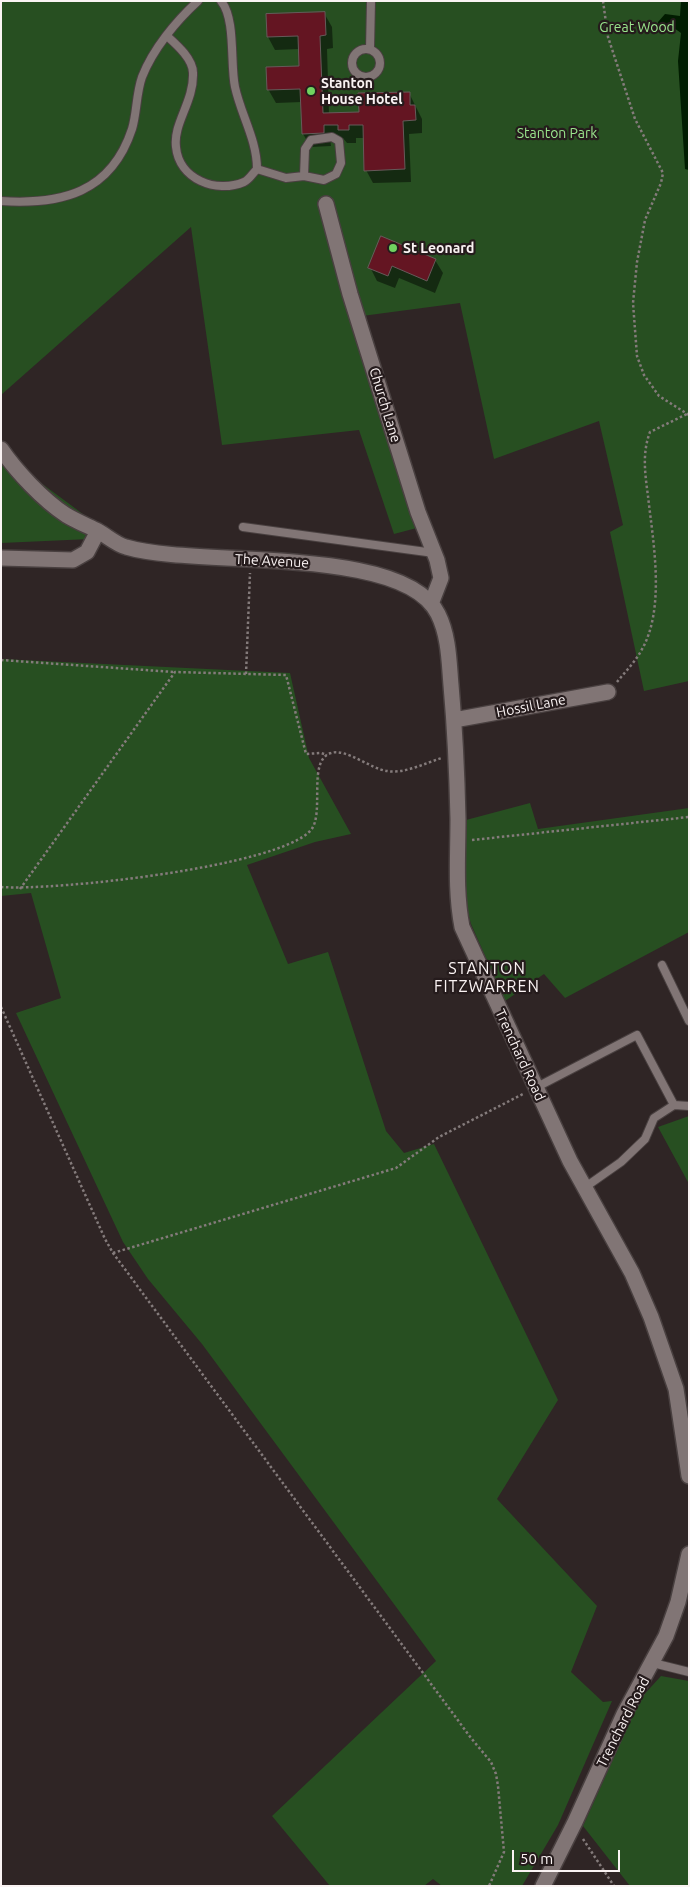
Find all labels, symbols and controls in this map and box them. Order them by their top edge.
park label: Great Wood [599,19,675,35]
place label: Stanton House Hotel [321,75,402,108]
marker: Stanton House Hotel [305,85,317,97]
park label: Stanton Park [517,125,597,141]
place label: St Leonard [403,240,474,256]
marker: St Leonard [387,242,399,254]
street label: Church Lane [366,365,404,445]
street label: The Avenue [235,551,309,571]
street label: Hossil Lane [495,691,567,721]
district label: STANTON FITZWARREN [433,959,541,997]
street label: Trenchard Road [491,1007,549,1103]
street label: Trenchard Road [593,1674,653,1770]
scale bar [515,1840,622,1872]
text: 50 m [520,1850,553,1867]

